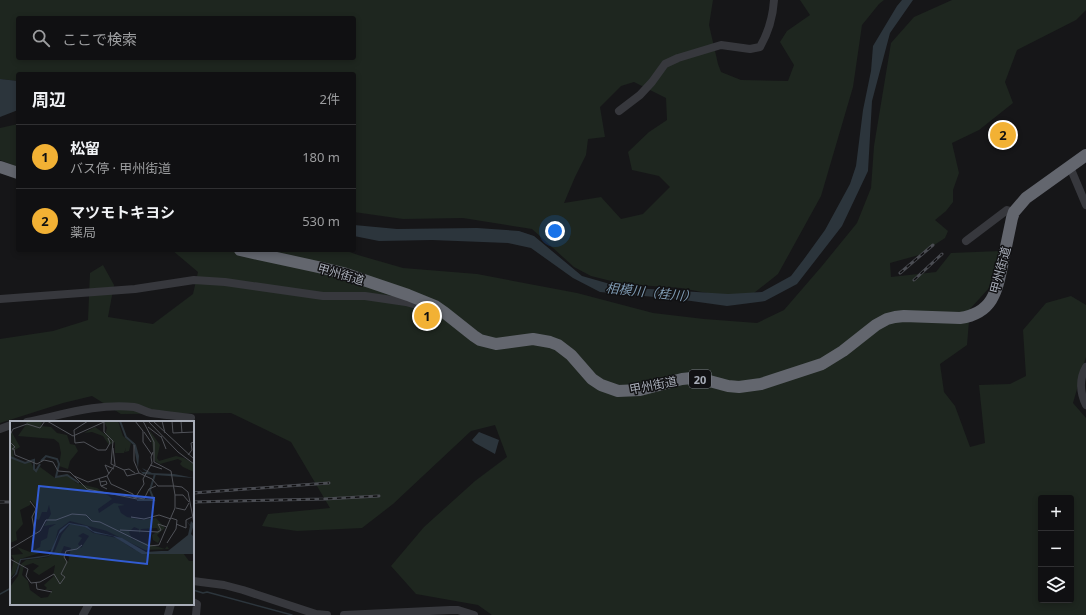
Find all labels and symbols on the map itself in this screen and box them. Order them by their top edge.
pin: 2 [990,120,1016,150]
your location [545,221,565,241]
street label: 甲州街道 [986,245,1014,295]
street label: 甲州街道 [316,259,366,289]
water label: 相模川（桂川） [605,278,697,306]
pin: 1 [414,301,440,331]
road number: 20 [689,370,711,388]
street label: 甲州街道 [628,372,678,398]
inset map [10,421,194,605]

